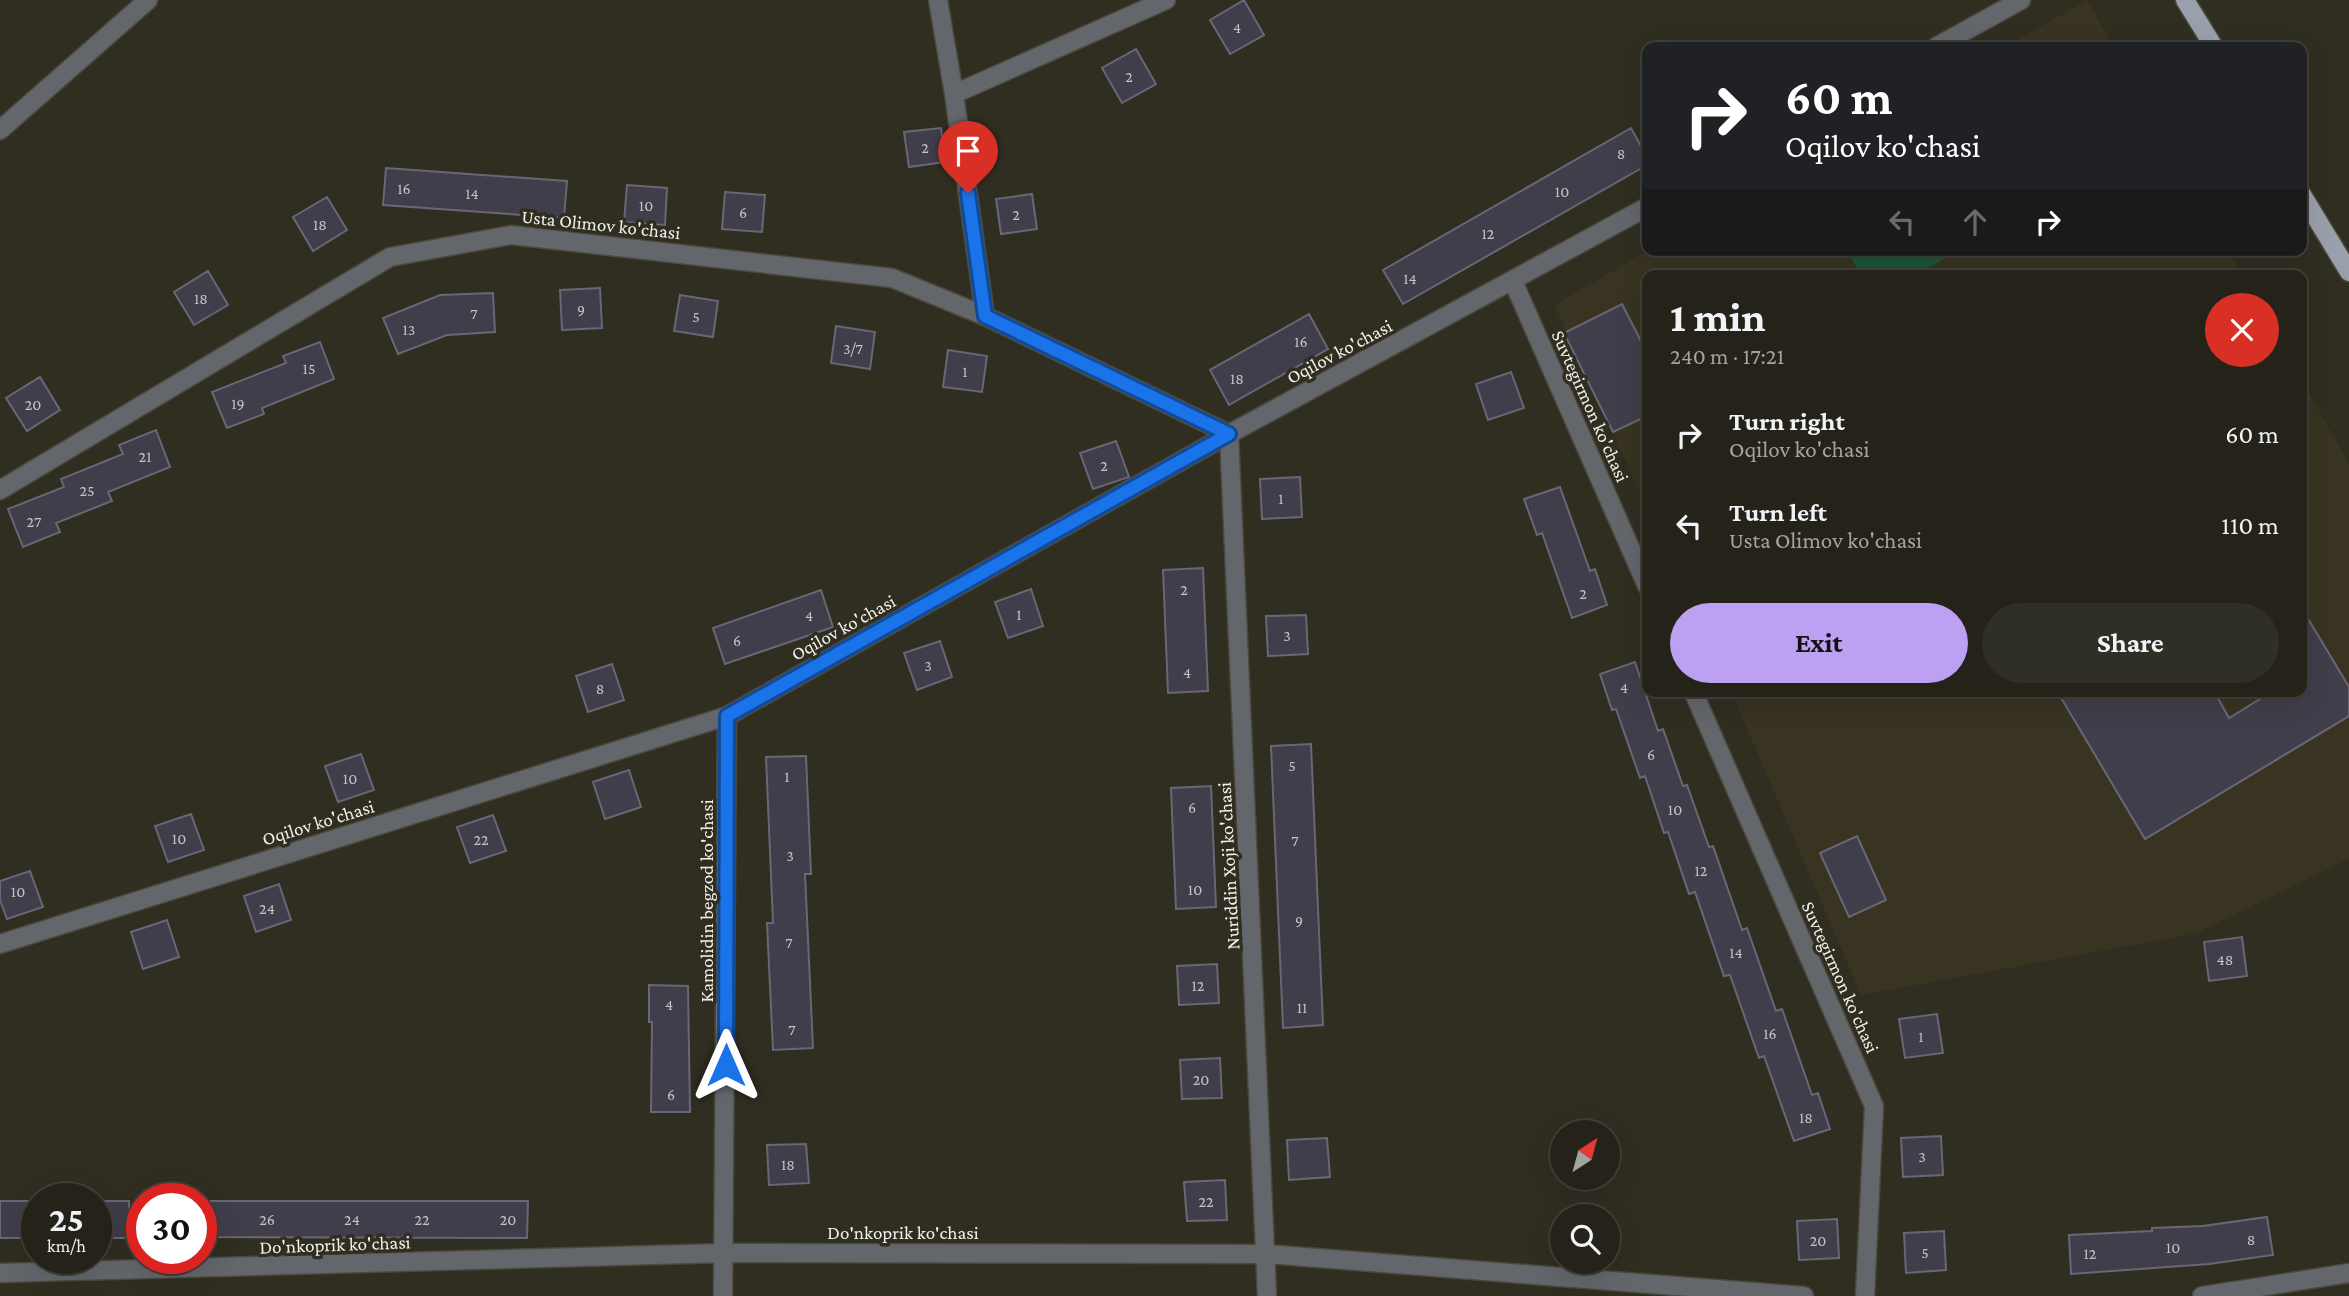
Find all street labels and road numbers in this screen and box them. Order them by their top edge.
street label: Usta Olimov ko'chasi [521,206,681,243]
street label: Oqilov ko'chasi [1283,315,1395,388]
street label: Suvtegirmon ko'chasi [1548,327,1633,485]
street label: Oqilov ko'chasi [787,590,899,665]
street label: Nuriddin Xoji ko'chasi [1214,781,1244,950]
street label: Oqilov ko'chasi [260,795,377,849]
street label: Kamolidin begzod ko'chasi [696,799,717,1003]
street label: Suvtegirmon ko'chasi [1798,898,1883,1056]
street label: Do'nkoprik ko'chasi [827,1222,979,1243]
street label: Do'nkoprik ko'chasi [259,1231,411,1258]

